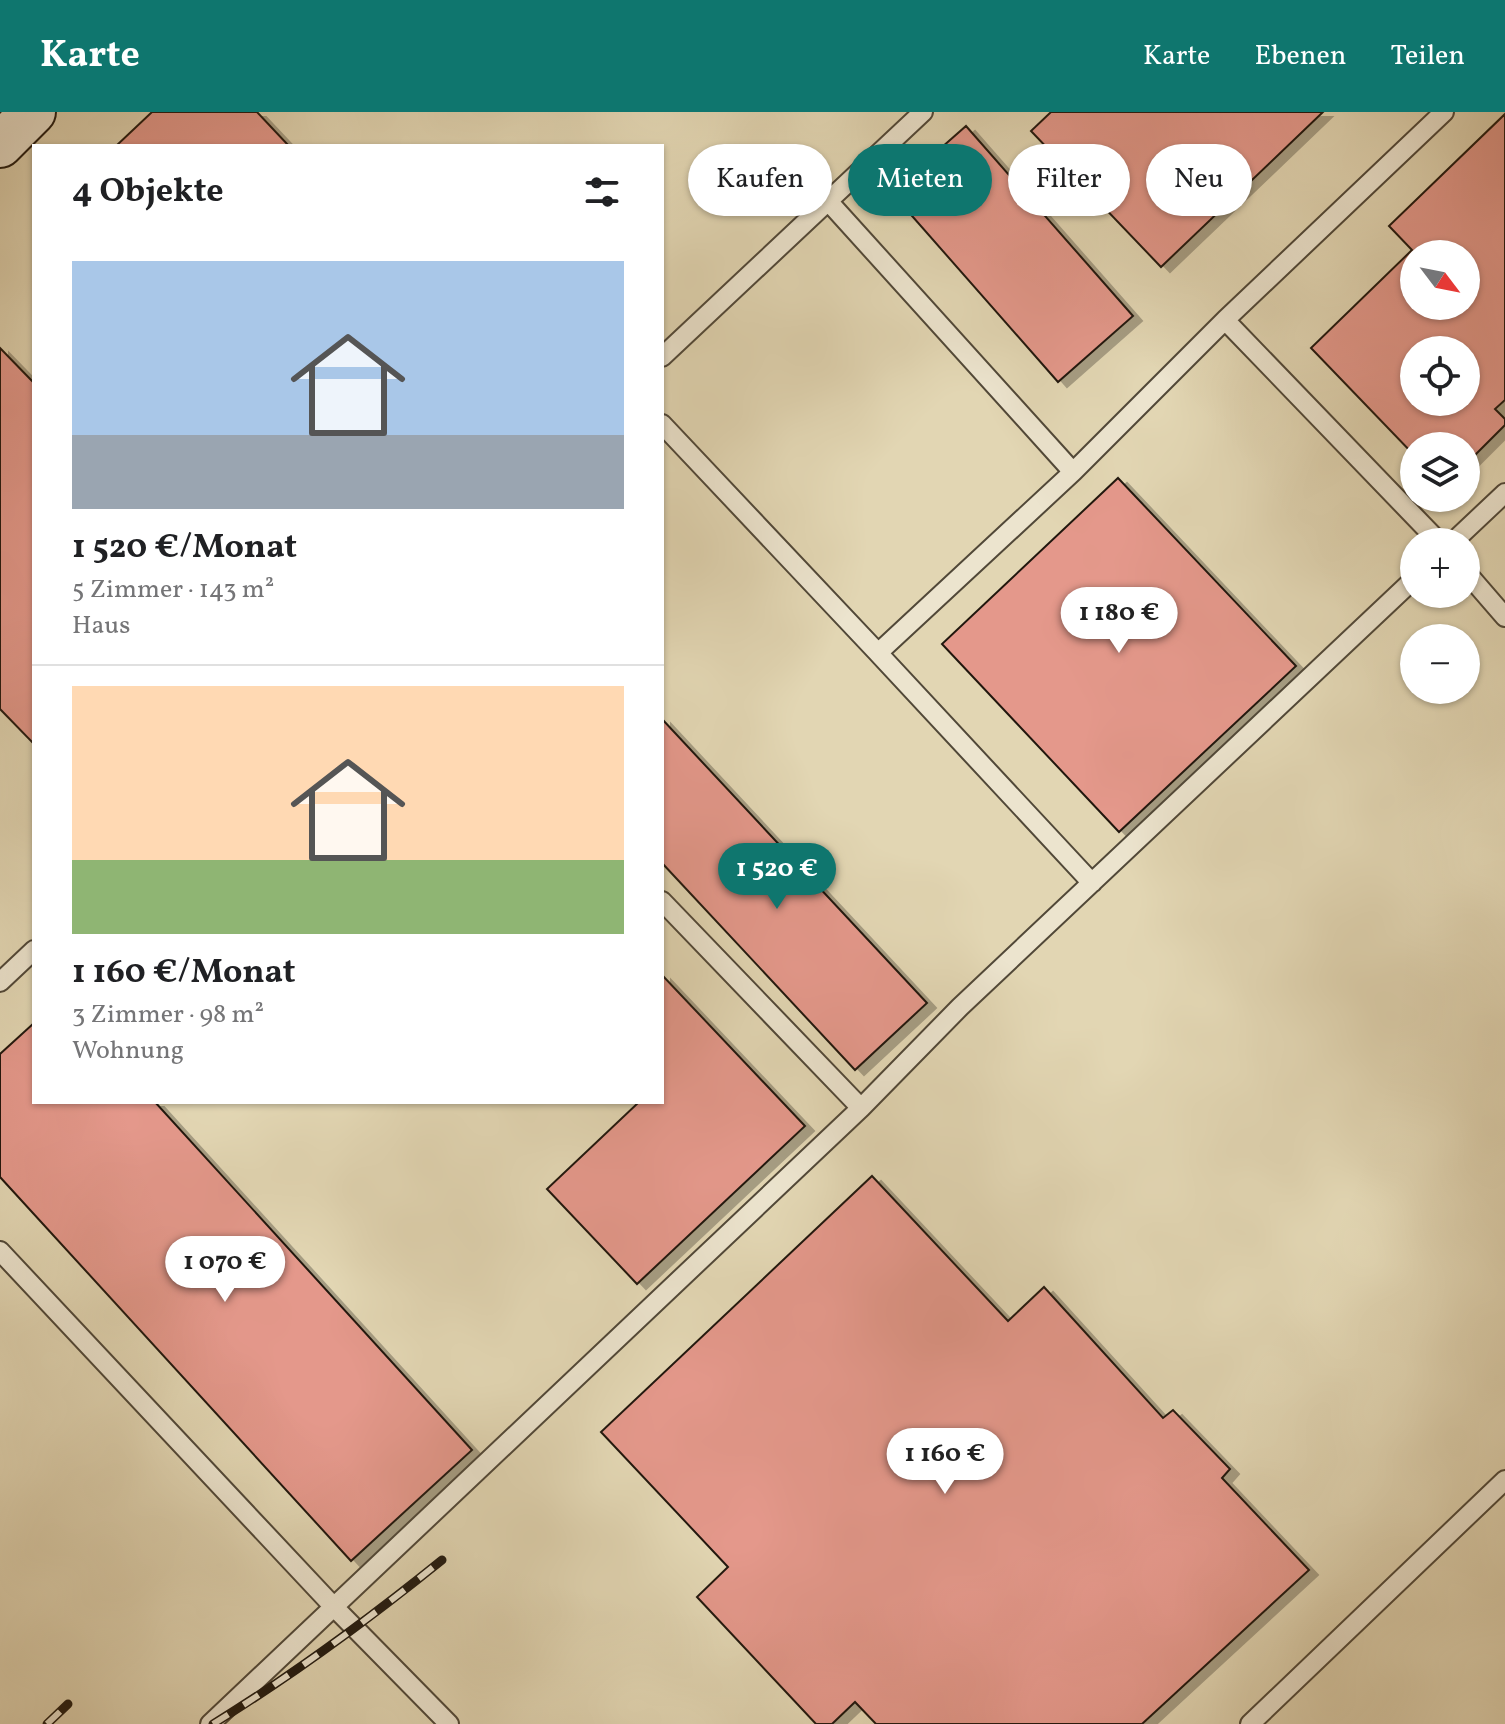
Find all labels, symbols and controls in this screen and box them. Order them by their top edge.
text: Karte [40,30,140,83]
text: Karte [1143,37,1210,76]
text: Ebenen [1254,37,1347,76]
text: Teilen [1391,37,1465,76]
chip: Kaufen [688,144,832,216]
chip: Mieten [848,144,992,216]
chip: Filter [1008,144,1130,216]
chip: Neu [1146,144,1252,216]
text: 4 Objekte [72,169,224,216]
icon: filters [580,170,624,214]
north arrow [1400,240,1480,320]
map controls [1400,240,1480,704]
icon: home [276,313,420,457]
button: locate [1400,336,1480,416]
button: layers [1400,432,1480,512]
text: 1 520 €/Monat [72,525,297,572]
button: + [1400,528,1480,608]
text: 5 Zimmer · 143 m² [72,572,274,608]
pin: 1 180 € [1045,587,1193,655]
text: 1 180 € [1079,595,1159,631]
text: Haus [72,608,130,644]
button: − [1400,624,1480,704]
icon: home [276,738,420,882]
pin: 1 520 € [703,843,851,911]
text: 1 520 € [736,851,818,887]
text: 1 160 €/Monat [72,950,296,997]
text: 3 Zimmer · 98 m² [72,997,264,1033]
text: Wohnung [72,1033,184,1069]
pin: 1 070 € [151,1236,299,1304]
text: 1 070 € [183,1244,267,1280]
pin: 1 160 € [871,1428,1019,1496]
text: 1 160 € [905,1436,985,1472]

